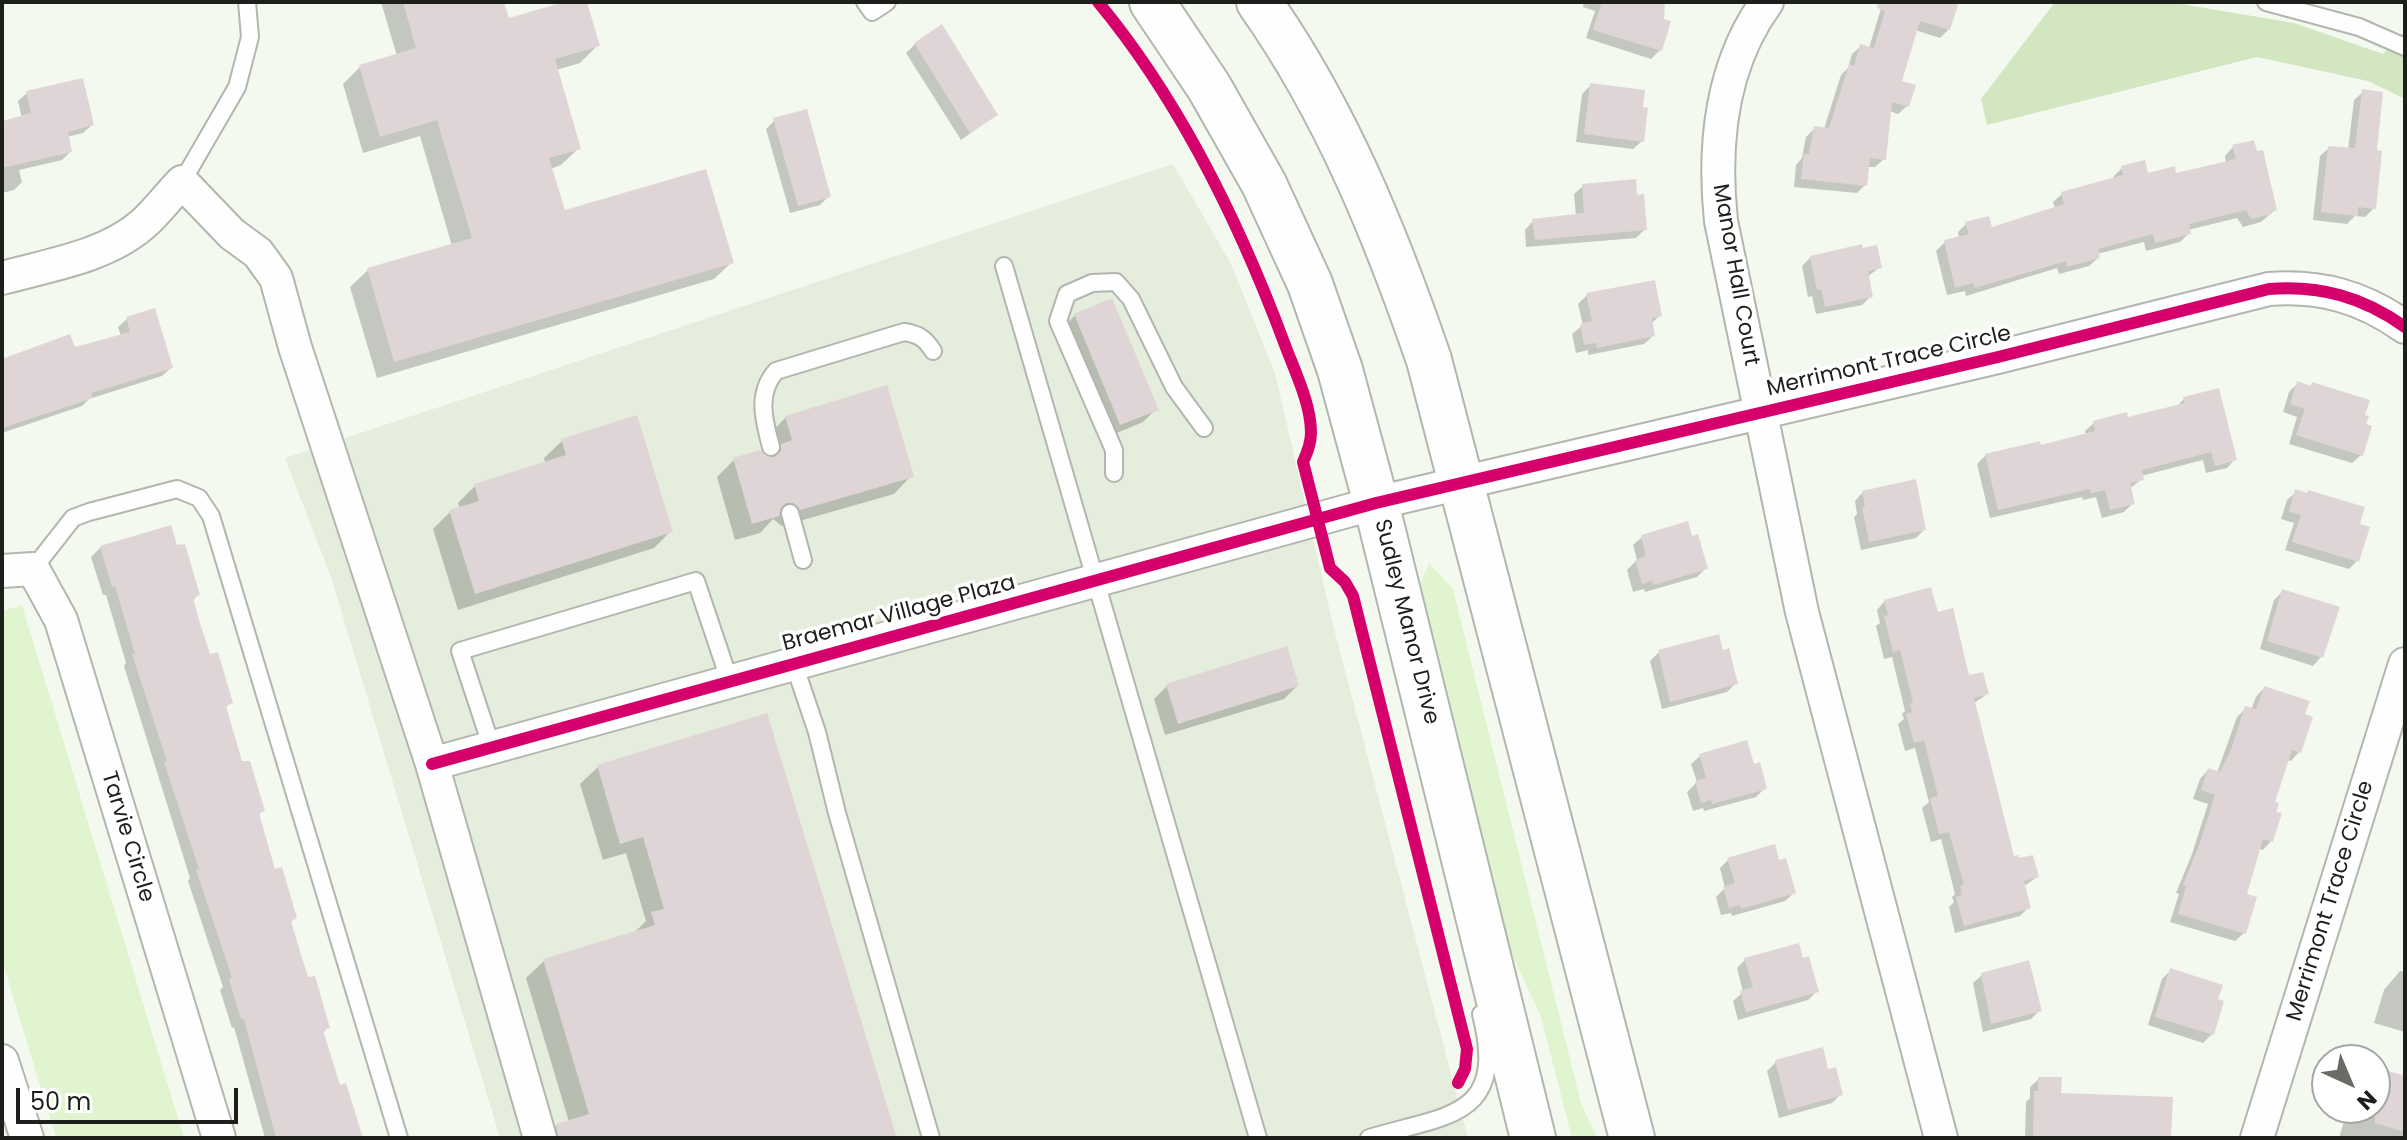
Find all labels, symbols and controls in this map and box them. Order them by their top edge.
street label: Manor Hall Court [1706,182,1764,368]
street label: Merrimont Trace Circle [1764,321,2014,403]
street label: Sudley Manor Drive [1368,517,1444,727]
street label: Braemar Village Plaza [780,570,1018,658]
street label: Tarvie Circle [95,768,159,906]
street label: Merrimont Trace Circle [2282,778,2380,1024]
north arrow [2311,1044,2391,1124]
scale bar [20,1072,242,1122]
text: N [2350,1083,2383,1117]
text: 50 m [30,1085,91,1118]

